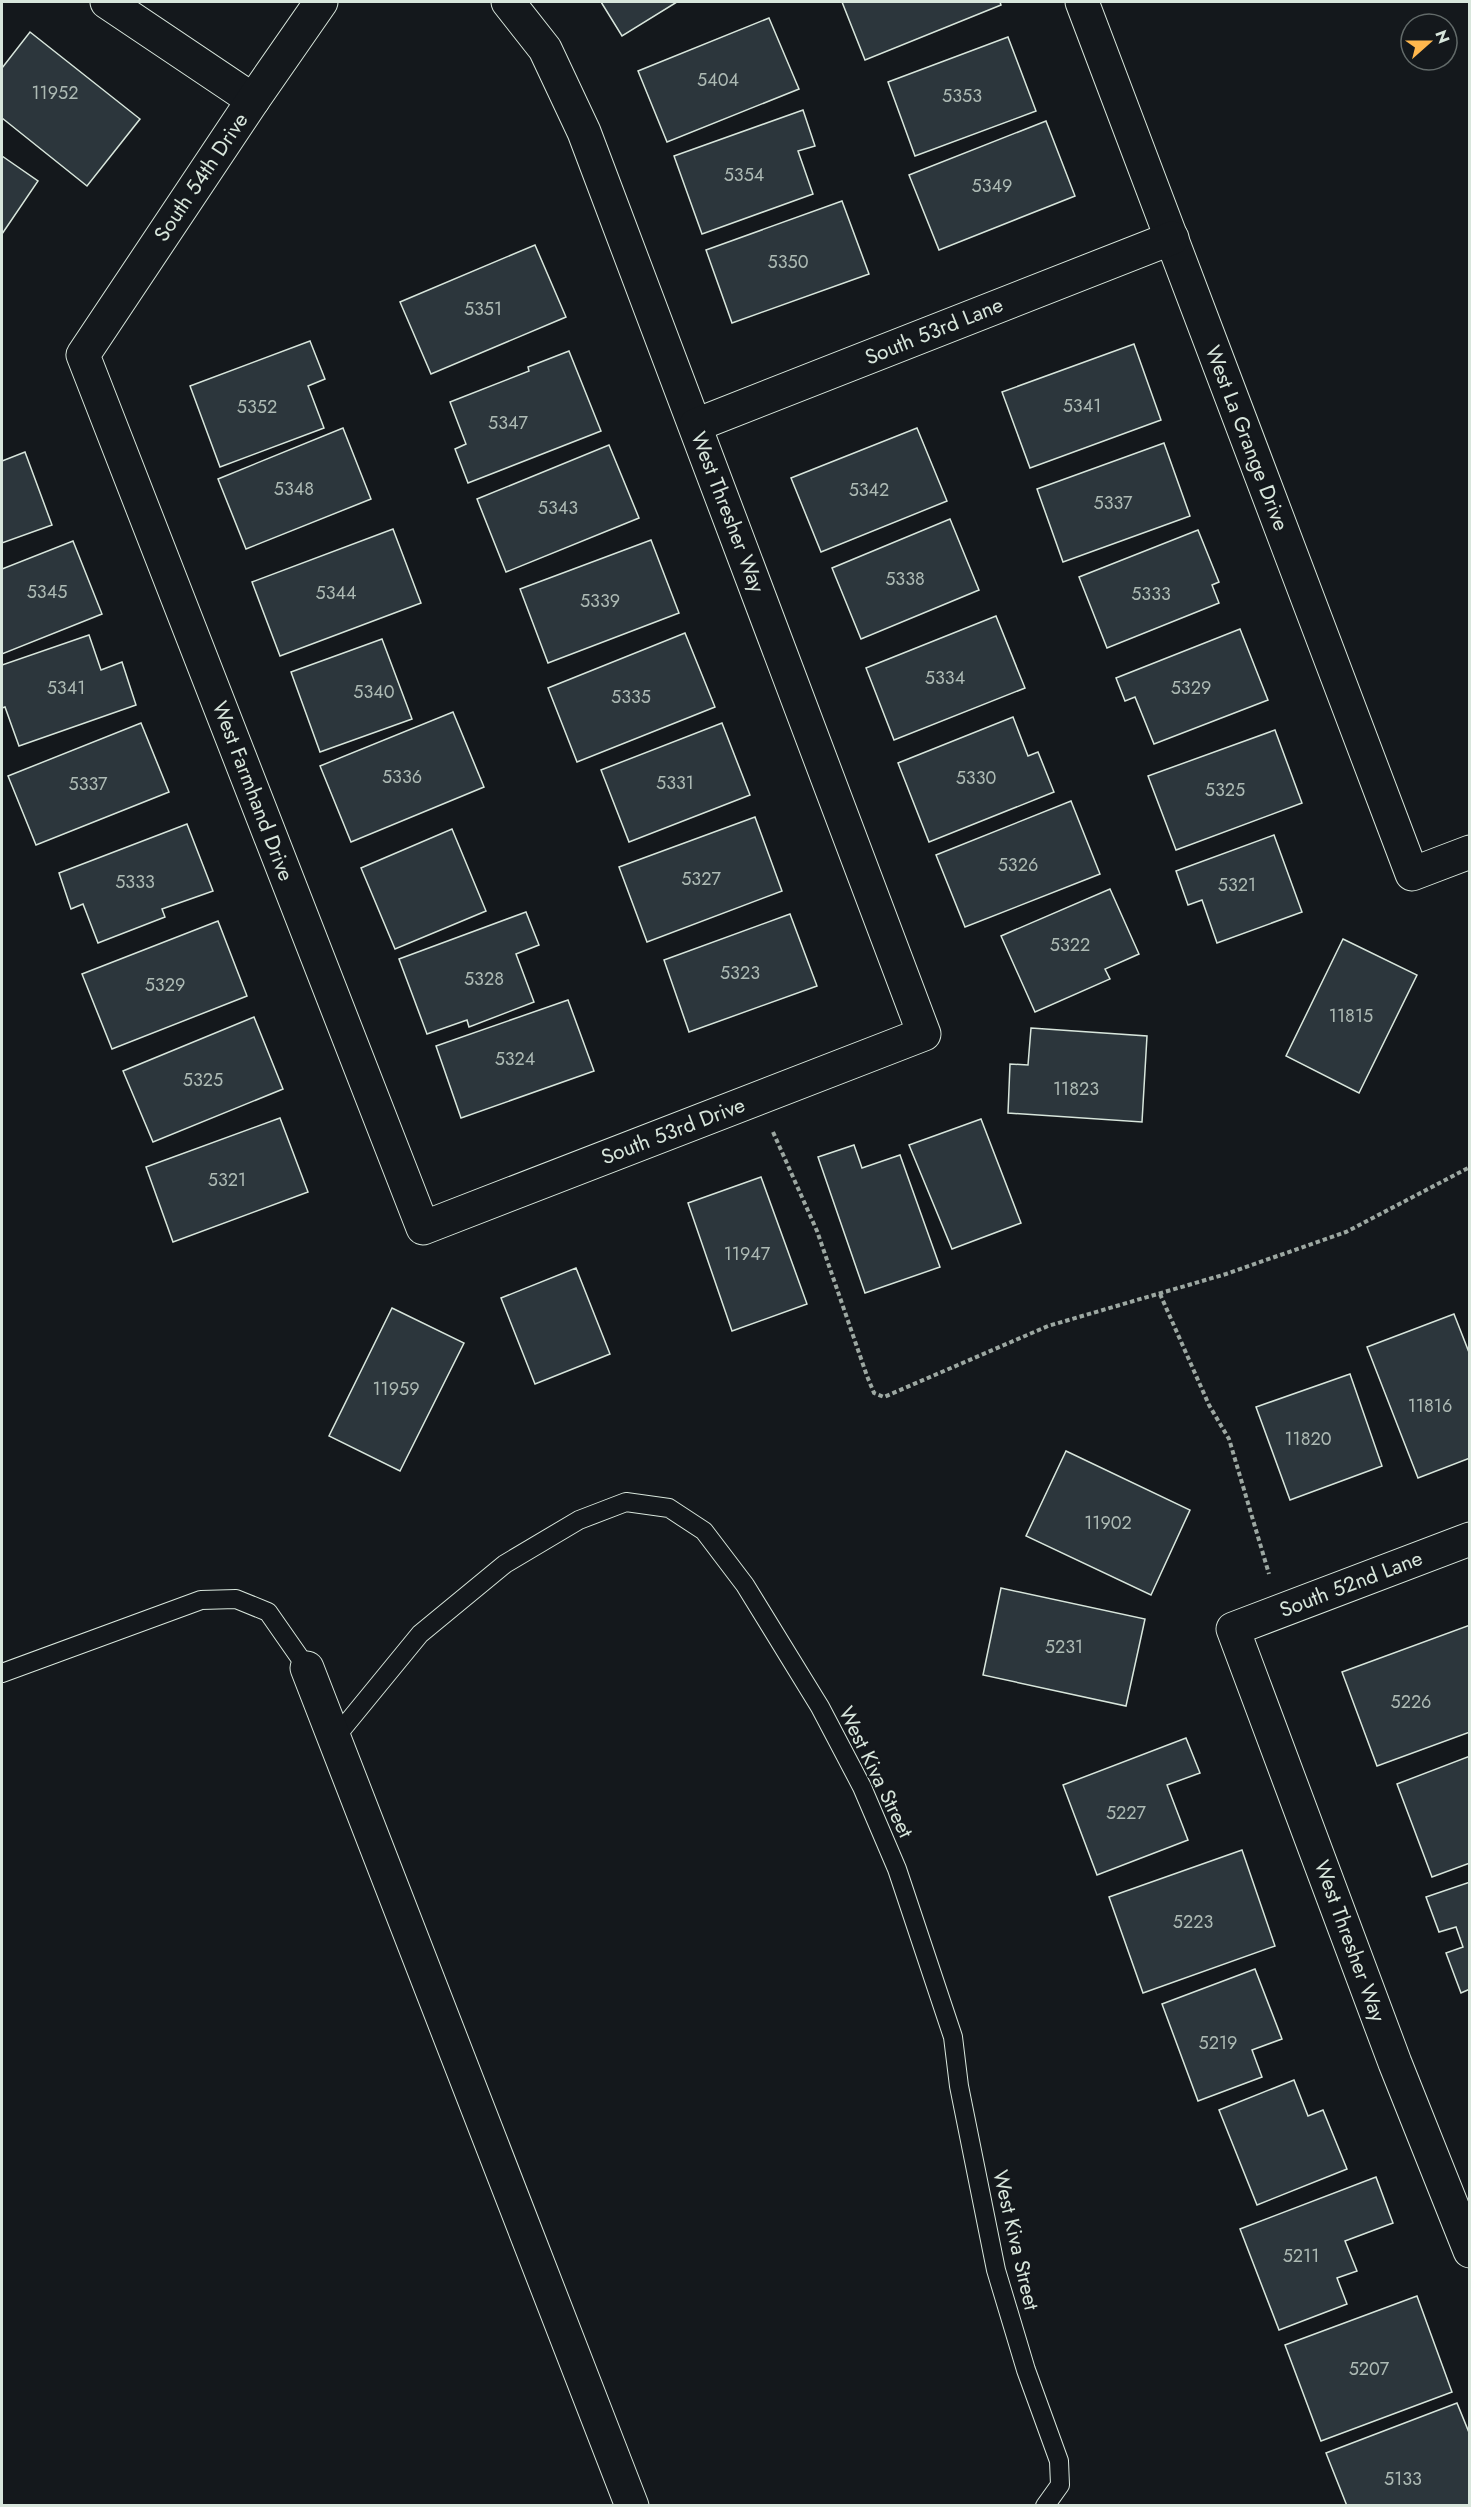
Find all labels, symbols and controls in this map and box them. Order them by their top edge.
north arrow [1399,12,1459,72]
text: N [1430,27,1456,47]
house number: 5404 [697,67,739,93]
house number: 11952 [32,80,78,106]
house number: 5353 [942,83,982,109]
street label: South 54th Drive [147,106,255,247]
house number: 5354 [724,162,764,188]
house number: 5349 [972,173,1012,199]
house number: 5350 [768,249,809,275]
street label: South 53rd Lane [860,290,1008,372]
house number: 5351 [464,296,502,322]
street label: West La Grange Drive [1198,341,1296,535]
house number: 5341 [1063,393,1101,419]
house number: 5352 [237,394,277,420]
house number: 5347 [488,410,529,436]
street label: West Thresher Way [684,427,773,597]
house number: 5348 [274,476,314,502]
house number: 5342 [849,477,889,503]
house number: 5337 [1094,490,1133,516]
house number: 5343 [538,495,578,521]
house number: 5338 [885,566,925,592]
house number: 5345 [27,579,67,605]
house number: 5344 [316,580,356,606]
house number: 5333 [1131,581,1171,607]
house number: 5339 [580,588,620,614]
house number: 5334 [925,665,965,691]
house number: 5341 [47,675,85,701]
house number: 5329 [1171,675,1211,701]
house number: 5340 [353,679,395,705]
house number: 5335 [611,684,651,710]
street label: West Farmhand Drive [205,697,301,885]
house number: 5336 [382,764,422,790]
house number: 5330 [956,765,997,791]
house number: 5331 [656,770,694,796]
house number: 5337 [69,771,108,797]
house number: 5325 [1205,777,1245,803]
house number: 5326 [998,852,1038,878]
house number: 5327 [681,866,721,892]
house number: 5333 [115,869,155,895]
house number: 5321 [1218,872,1256,898]
house number: 5322 [1050,932,1090,958]
house number: 5323 [720,960,760,986]
house number: 5328 [464,966,504,992]
house number: 5329 [145,972,185,998]
house number: 11815 [1329,1003,1373,1029]
house number: 5324 [495,1046,535,1072]
house number: 5325 [183,1067,223,1093]
house number: 11823 [1053,1076,1099,1102]
street label: South 53rd Drive [597,1090,749,1172]
house number: 5321 [208,1167,246,1193]
house number: 11947 [724,1241,771,1267]
house number: 11959 [372,1376,420,1402]
house number: 11816 [1408,1393,1452,1419]
house number: 11820 [1284,1426,1332,1452]
house number: 11902 [1084,1510,1132,1536]
street label: South 52nd Lane [1275,1543,1427,1625]
house number: 5231 [1045,1634,1083,1660]
house number: 5226 [1390,1689,1432,1715]
street label: West Kiva Street [831,1701,921,1843]
house number: 5227 [1106,1800,1147,1826]
street label: West Thresher Way [1307,1856,1393,2027]
house number: 5223 [1173,1909,1213,1935]
house number: 5219 [1199,2030,1237,2056]
street label: West Kiva Street [985,2167,1047,2313]
house number: 5211 [1283,2243,1319,2269]
house number: 5207 [1349,2356,1390,2382]
house number: 5133 [1384,2466,1422,2492]

